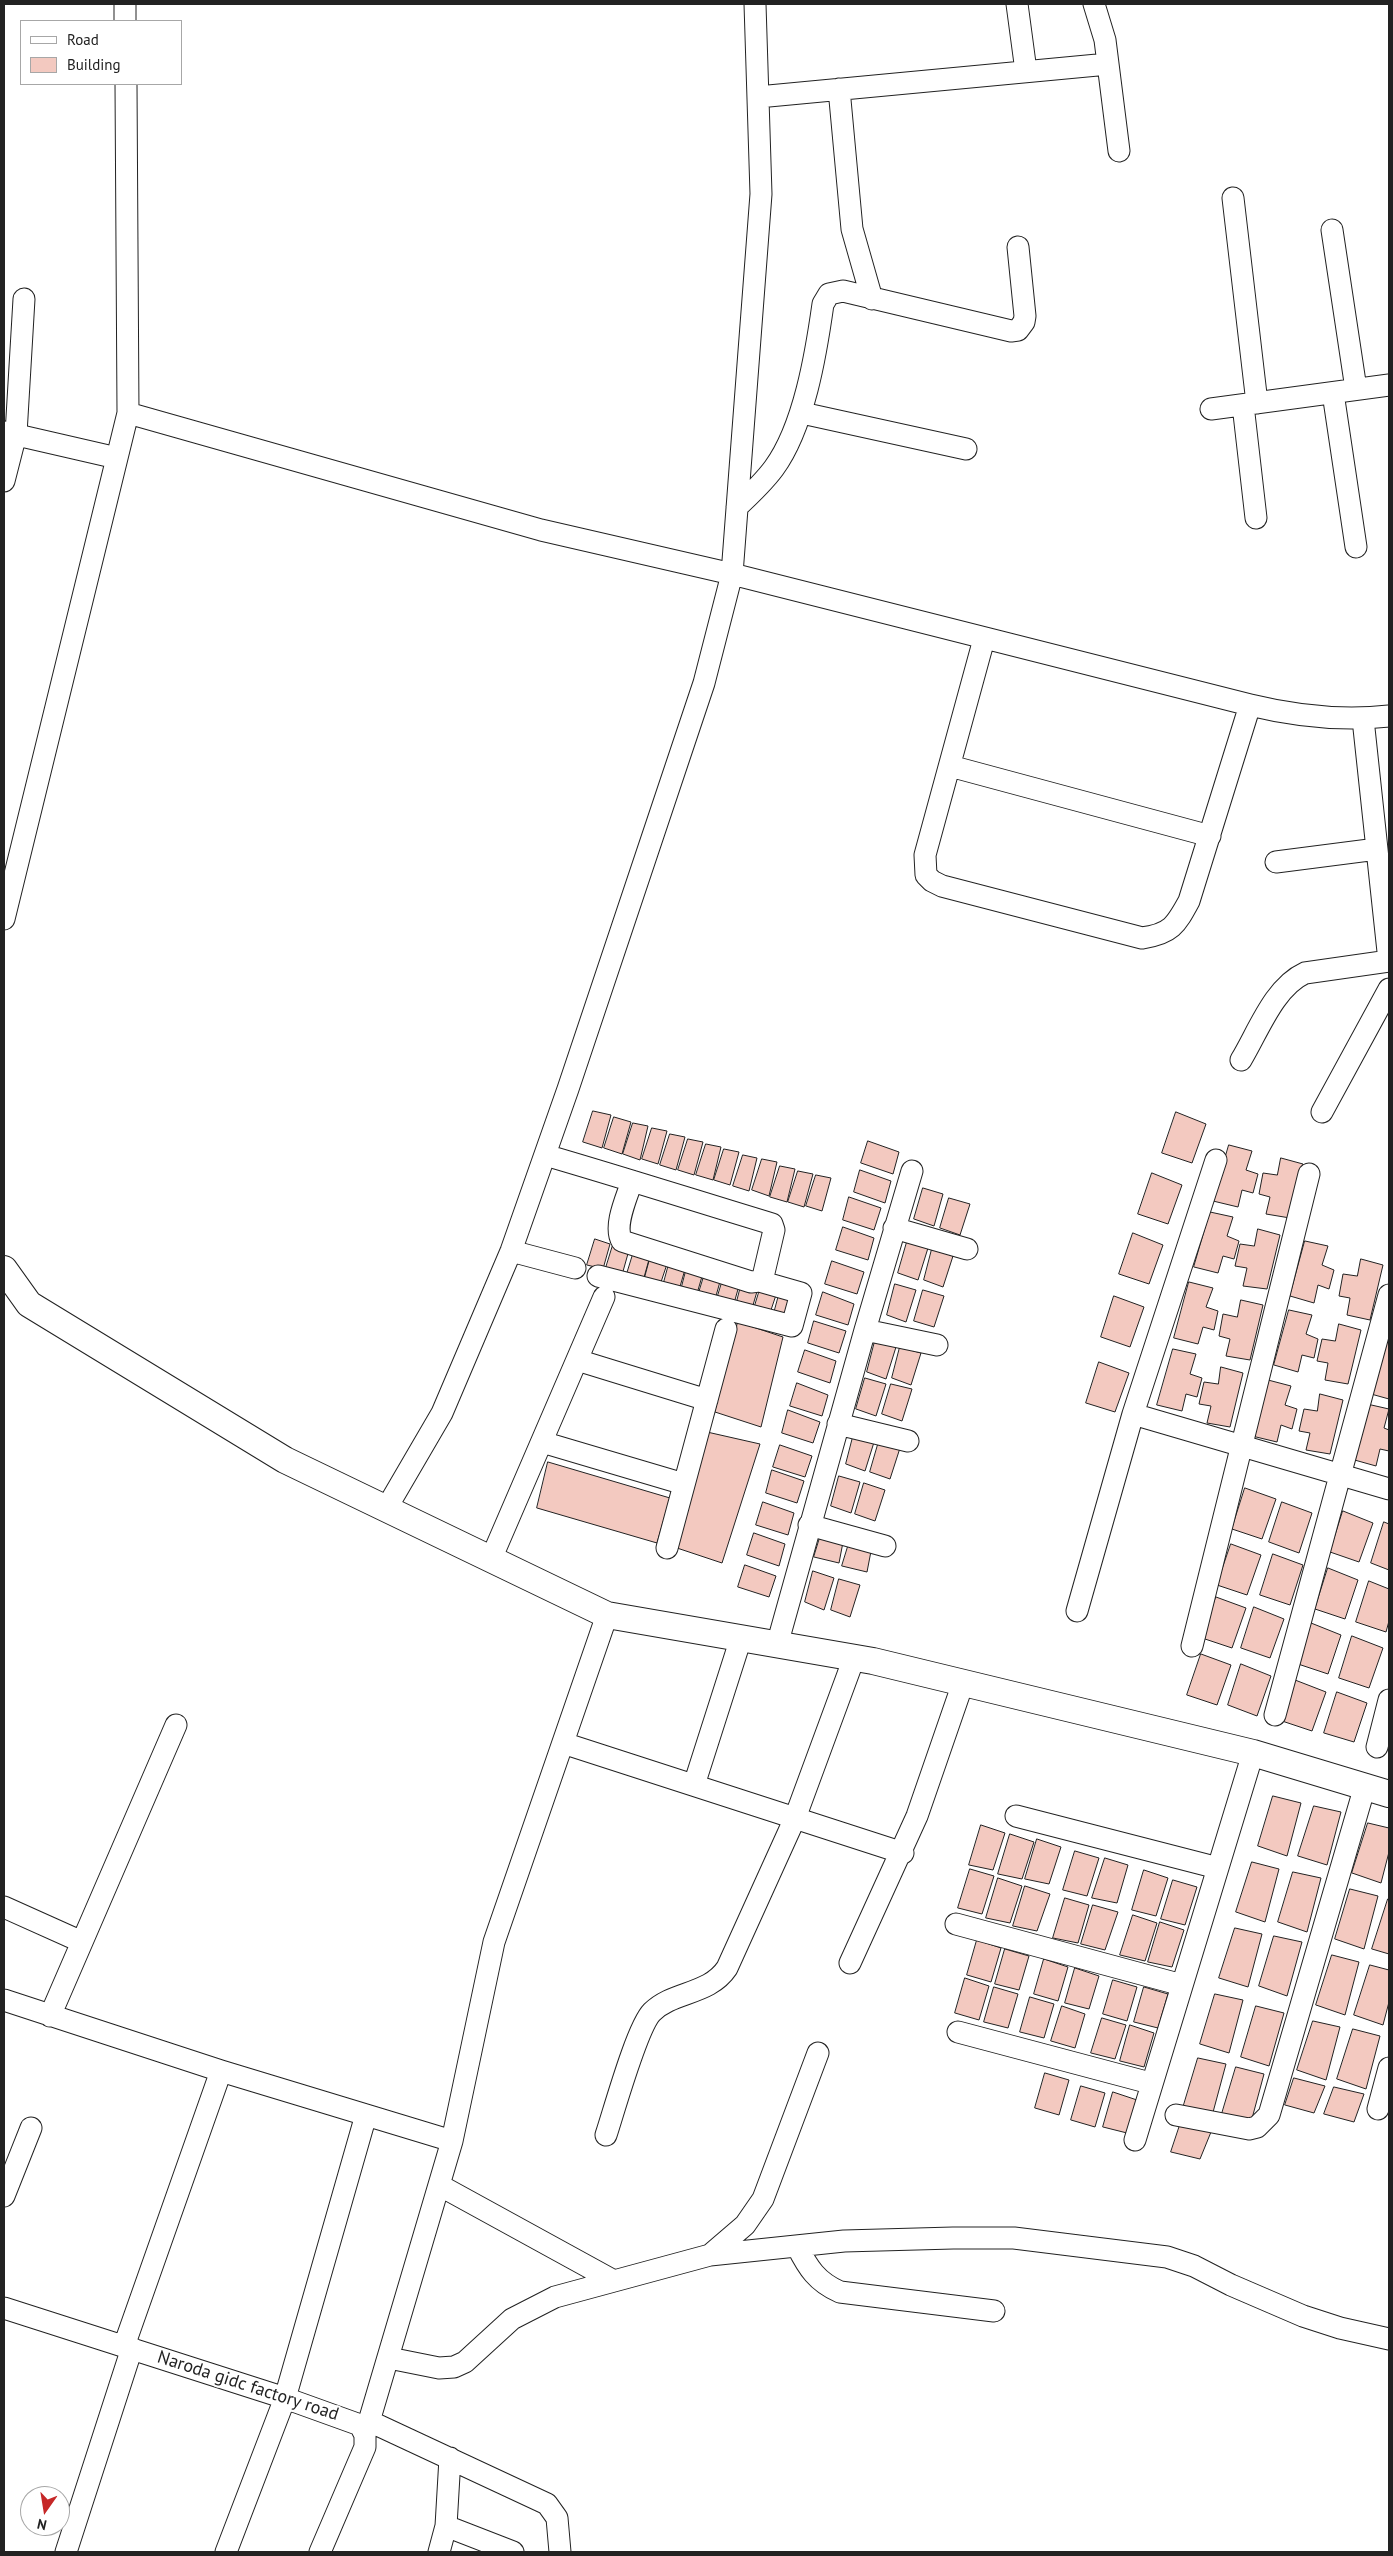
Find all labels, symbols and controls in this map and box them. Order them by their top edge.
legend [20,20,182,85]
text: Road [67,30,99,49]
text: Building [67,55,121,74]
street label: Naroda gidc factory road [155,2346,341,2426]
north arrow [20,2486,70,2536]
text: N [35,2515,48,2534]

